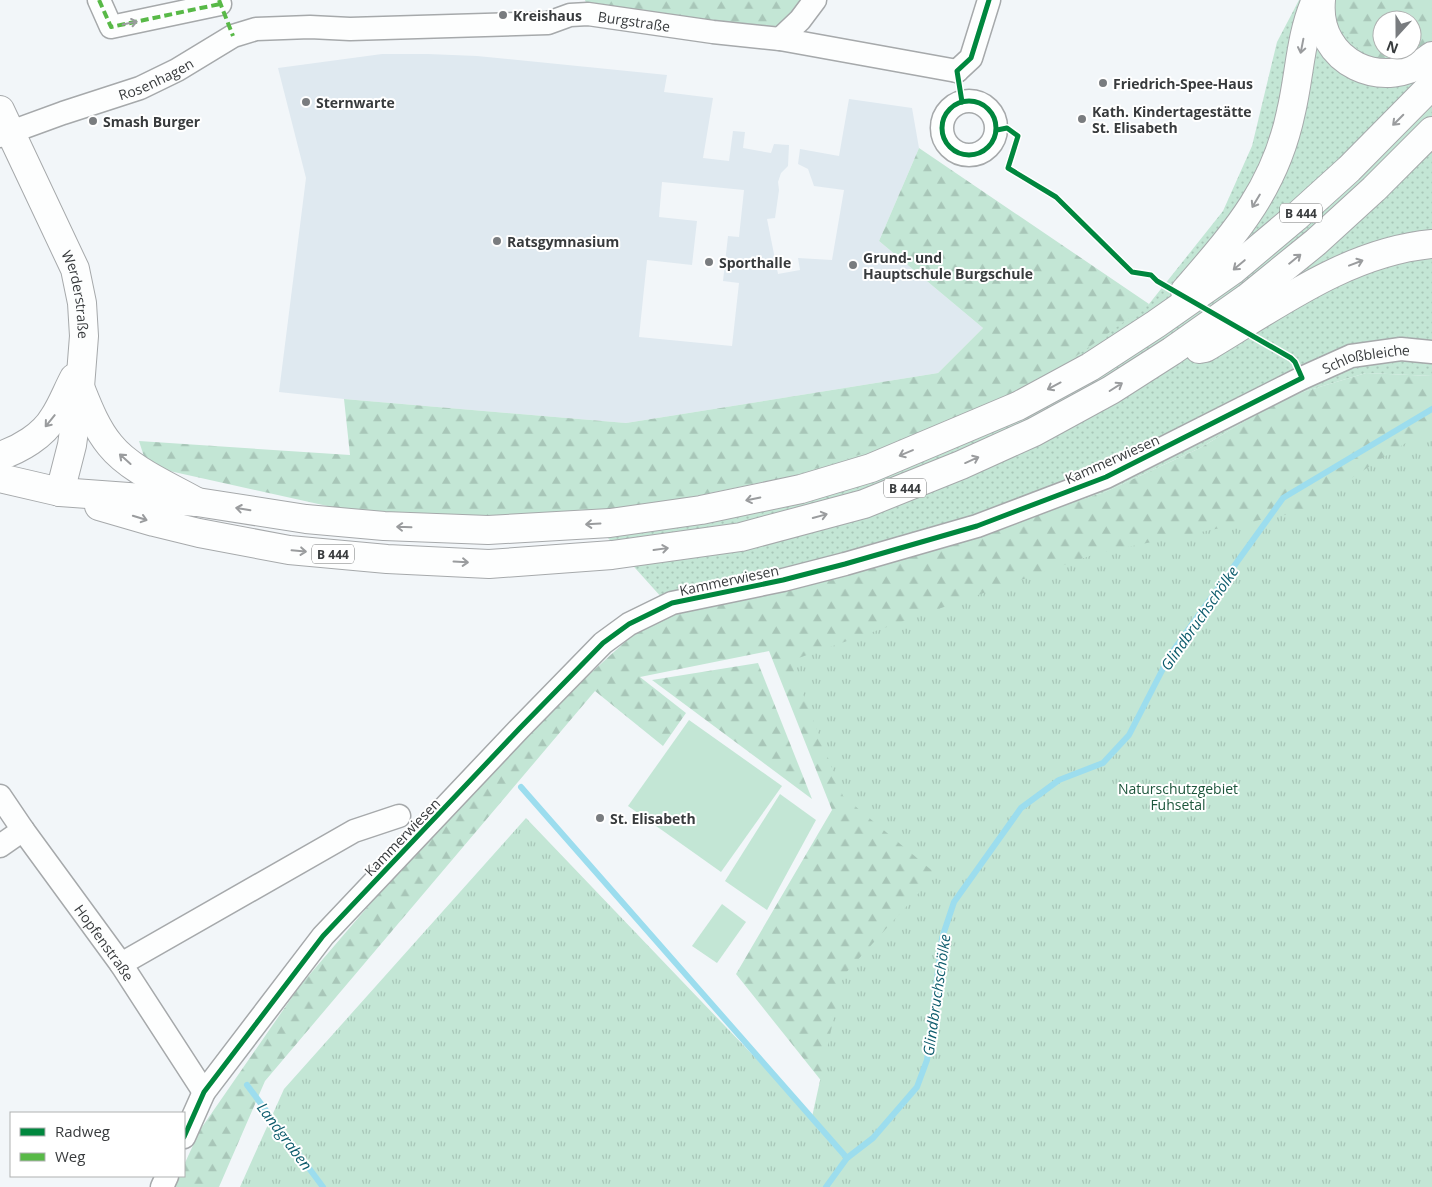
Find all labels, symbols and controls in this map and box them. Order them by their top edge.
place label: Kreishaus [513,6,582,25]
street label: Burgstraße [597,6,672,35]
marker: Kreishaus [497,9,509,21]
north arrow [1372,10,1422,60]
one-way arrow [121,18,137,27]
text: N [1383,37,1401,59]
one-way arrow [1297,38,1306,54]
street label: Rosenhagen [116,53,197,104]
place label: Friedrich-Spee-Haus [1113,74,1253,93]
marker: Friedrich-Spee-Haus [1097,77,1109,89]
place label: Sternwarte [316,93,395,112]
marker: Sternwarte [300,96,312,108]
place label: Kath. Kindertagestätte St. Elisabeth [1092,102,1252,137]
place label: Smash Burger [103,112,201,131]
marker: Kath. Kindertagestätte St. Elisabeth [1076,113,1088,125]
one-way arrow [1392,114,1404,126]
marker: Smash Burger [87,115,99,127]
one-way arrow [1251,193,1261,207]
road number: B 444 [1280,204,1322,222]
place label: Ratsgymnasium [507,232,619,251]
marker: Ratsgymnasium [491,235,503,247]
street label: Werderstraße [58,247,94,339]
place label: Grund- und Hauptschule Burgschule [863,248,1033,283]
place label: Sporthalle [719,253,791,272]
one-way arrow [1288,253,1301,264]
marker: Sporthalle [703,256,715,268]
one-way arrow [1348,258,1363,267]
marker: Grund- und Hauptschule Burgschule [847,259,859,271]
one-way arrow [1233,259,1246,270]
street label: Schloßbleiche [1319,339,1411,377]
one-way arrow [1047,381,1062,391]
one-way arrow [1109,381,1123,391]
one-way arrow [45,415,56,428]
street label: Kammerwiesen [1062,430,1162,488]
one-way arrow [899,448,914,458]
one-way arrow [119,453,132,465]
one-way arrow [964,455,979,465]
road number: B 444 [884,478,926,498]
one-way arrow [746,495,762,504]
one-way arrow [235,504,251,514]
one-way arrow [811,511,827,521]
one-way arrow [131,513,147,523]
one-way arrow [585,519,601,528]
one-way arrow [397,522,413,531]
one-way arrow [652,543,668,553]
road number: B 444 [312,544,354,564]
one-way arrow [290,546,306,556]
one-way arrow [453,558,469,567]
street label: Kammerwiesen [678,560,780,600]
water label: Glindbruchschölke [1156,562,1243,674]
park label: Naturschutzgebiet Fuhsetal [1118,779,1238,814]
street label: Kammerwiesen [360,794,444,880]
place label: St. Elisabeth [610,809,696,828]
marker: St. Elisabeth [594,812,606,824]
street label: Hopfenstraße [71,900,139,984]
water label: Glindbruchschölke [918,932,955,1057]
water label: Landgraben [253,1098,317,1174]
legend [10,1112,185,1177]
text: Radweg [55,1121,110,1141]
text: Weg [55,1146,85,1166]

